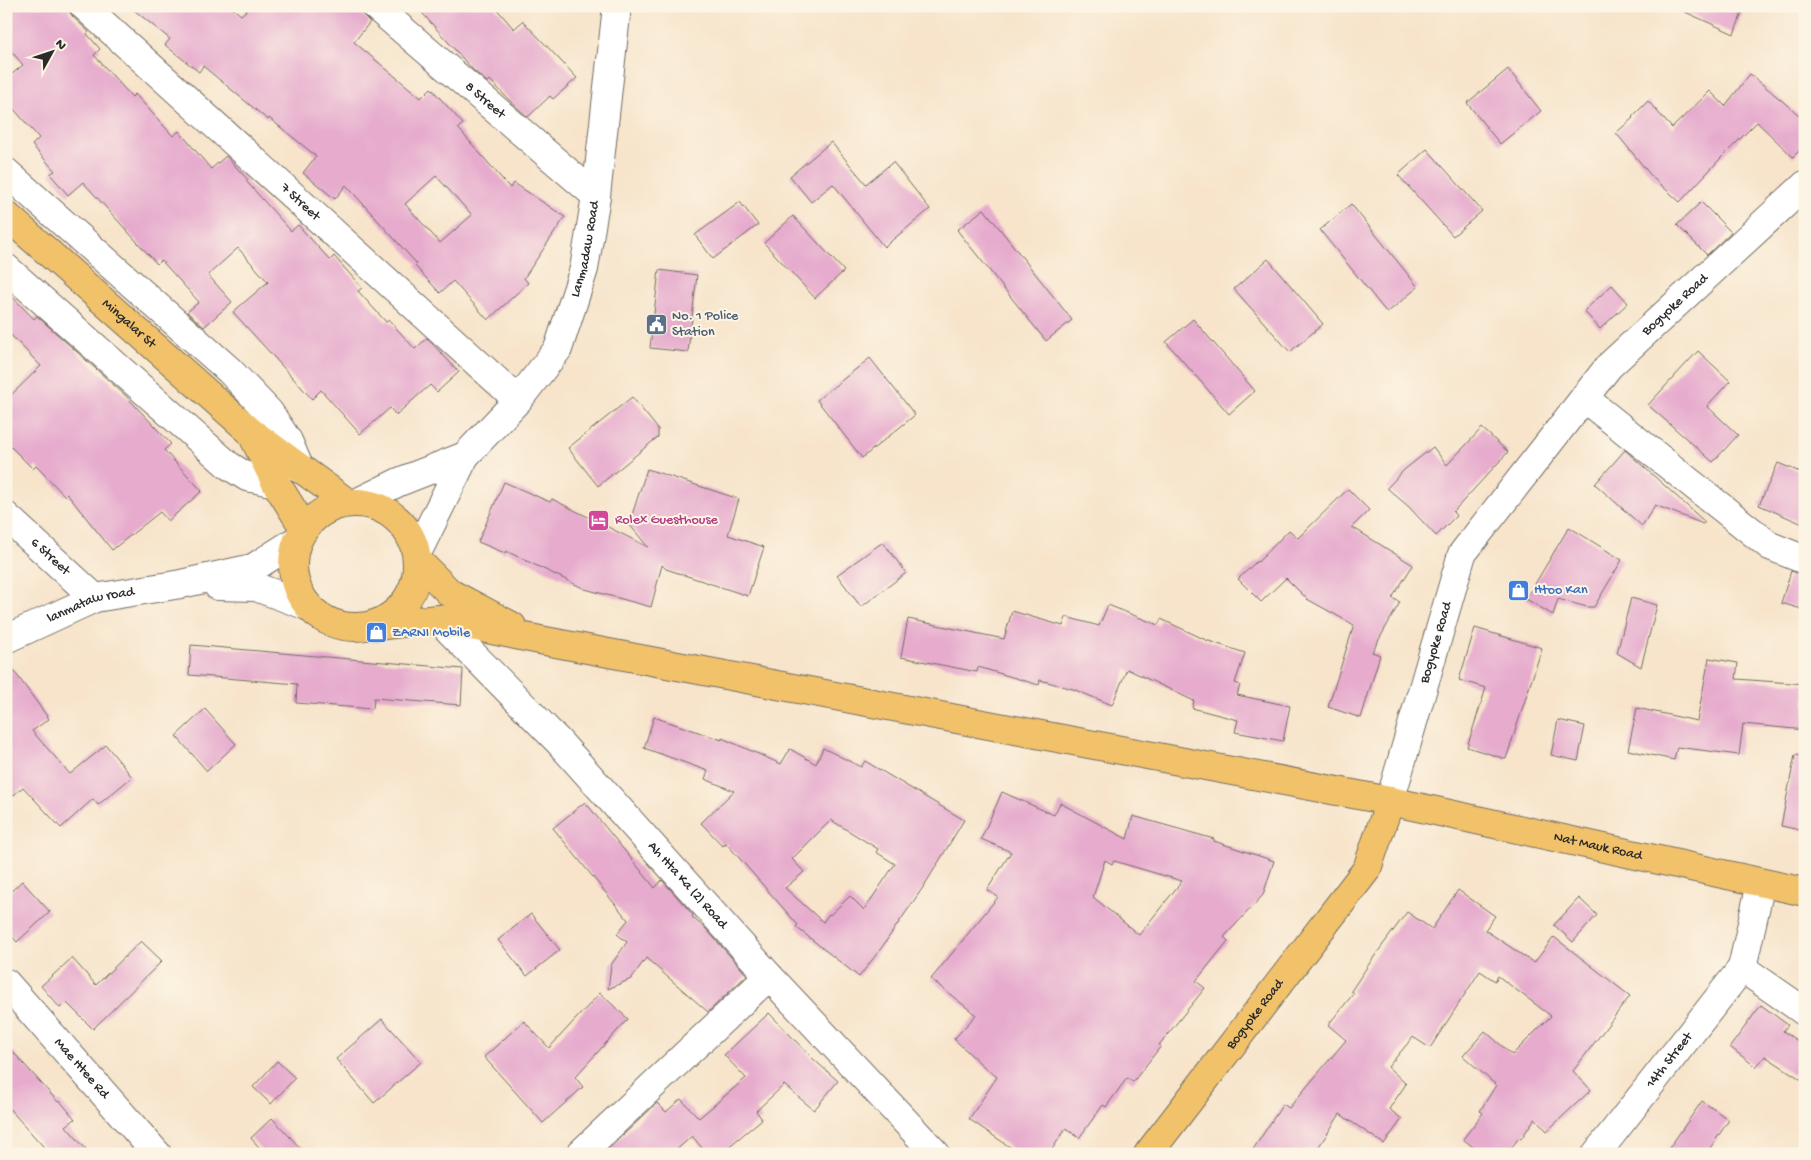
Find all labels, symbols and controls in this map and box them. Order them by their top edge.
north arrow [28,28,78,78]
text: N [51,36,69,54]
street label: 8 Street [461,78,510,124]
street label: 7 Street [276,179,325,226]
street label: Lanmadaw Road [567,198,604,300]
street label: Bogyoke Road [1638,269,1713,340]
street label: Mingalar St [98,295,160,353]
place label: No. 1 Police Station [672,308,739,341]
public building icon: No. 1 Police Station [644,312,668,336]
hotel icon: Rolex Guesthouse [587,508,611,532]
place label: Rolex Guesthouse [615,512,719,529]
street label: 6 Street [27,534,74,580]
shop icon: Htoo Kan [1506,578,1530,602]
place label: Htoo Kan [1534,582,1588,599]
street label: lanmataw road [45,583,137,627]
street label: Bogyoke Road [1416,598,1457,686]
shop icon: ZARNI Mobile [364,621,388,645]
place label: ZARNI Mobile [392,625,471,642]
street label: Nat Mauk Road [1552,829,1645,865]
street label: Ah Hta Ka (2) Road [644,838,732,934]
street label: Bogyoke Road [1222,975,1289,1054]
street label: 14th Street [1642,1028,1697,1092]
street label: Mae Htee Rd [50,1035,114,1104]

